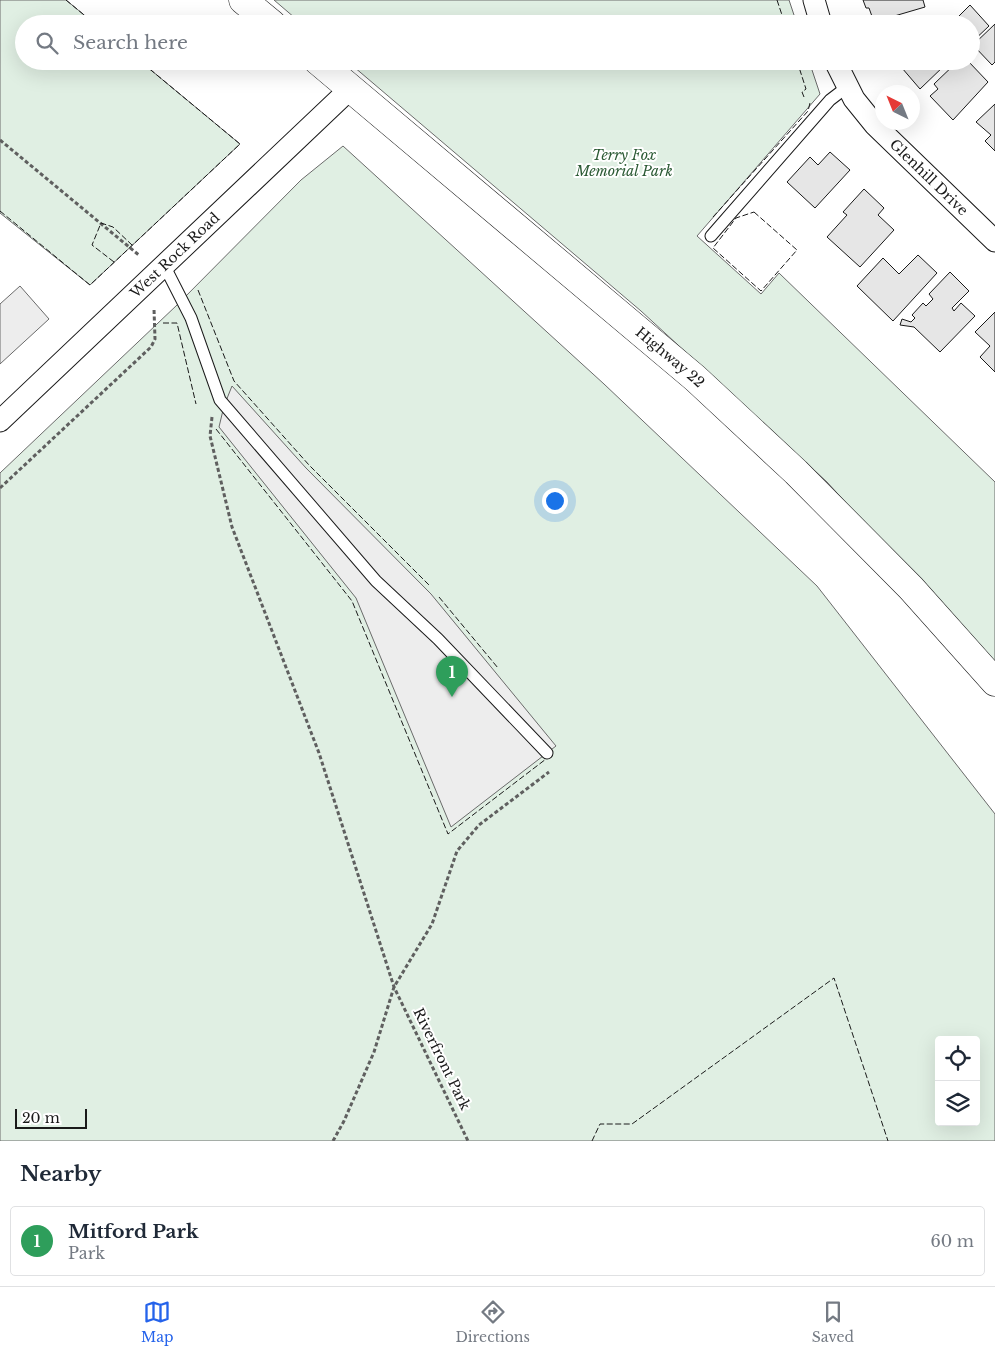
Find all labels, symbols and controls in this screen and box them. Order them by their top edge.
search box [15,15,980,70]
icon: search [33,29,61,57]
text: Search here [73,31,188,54]
north arrow [875,85,920,130]
street label: Glenhill Drive [886,135,972,219]
park label: Terry Fox Memorial Park [574,146,673,180]
street label: West Rock Road [126,208,224,302]
street label: Highway 22 [632,323,708,391]
your location [542,488,568,514]
pin: 1 [436,656,468,697]
street label: Riverfront Park [409,1005,475,1113]
map controls [935,1036,980,1126]
button: locate [935,1036,980,1081]
button: layers [935,1081,980,1126]
scale bar [15,1106,88,1129]
text: 20 m [22,1109,60,1127]
text: Nearby [20,1161,101,1187]
text: Mitford Park [68,1220,199,1243]
text: 1 [34,1231,40,1251]
text: 60 m [931,1231,974,1251]
text: Park [68,1243,105,1263]
tab: Map [141,1298,174,1346]
tab: Directions [455,1298,530,1346]
tab: Saved [812,1298,854,1346]

